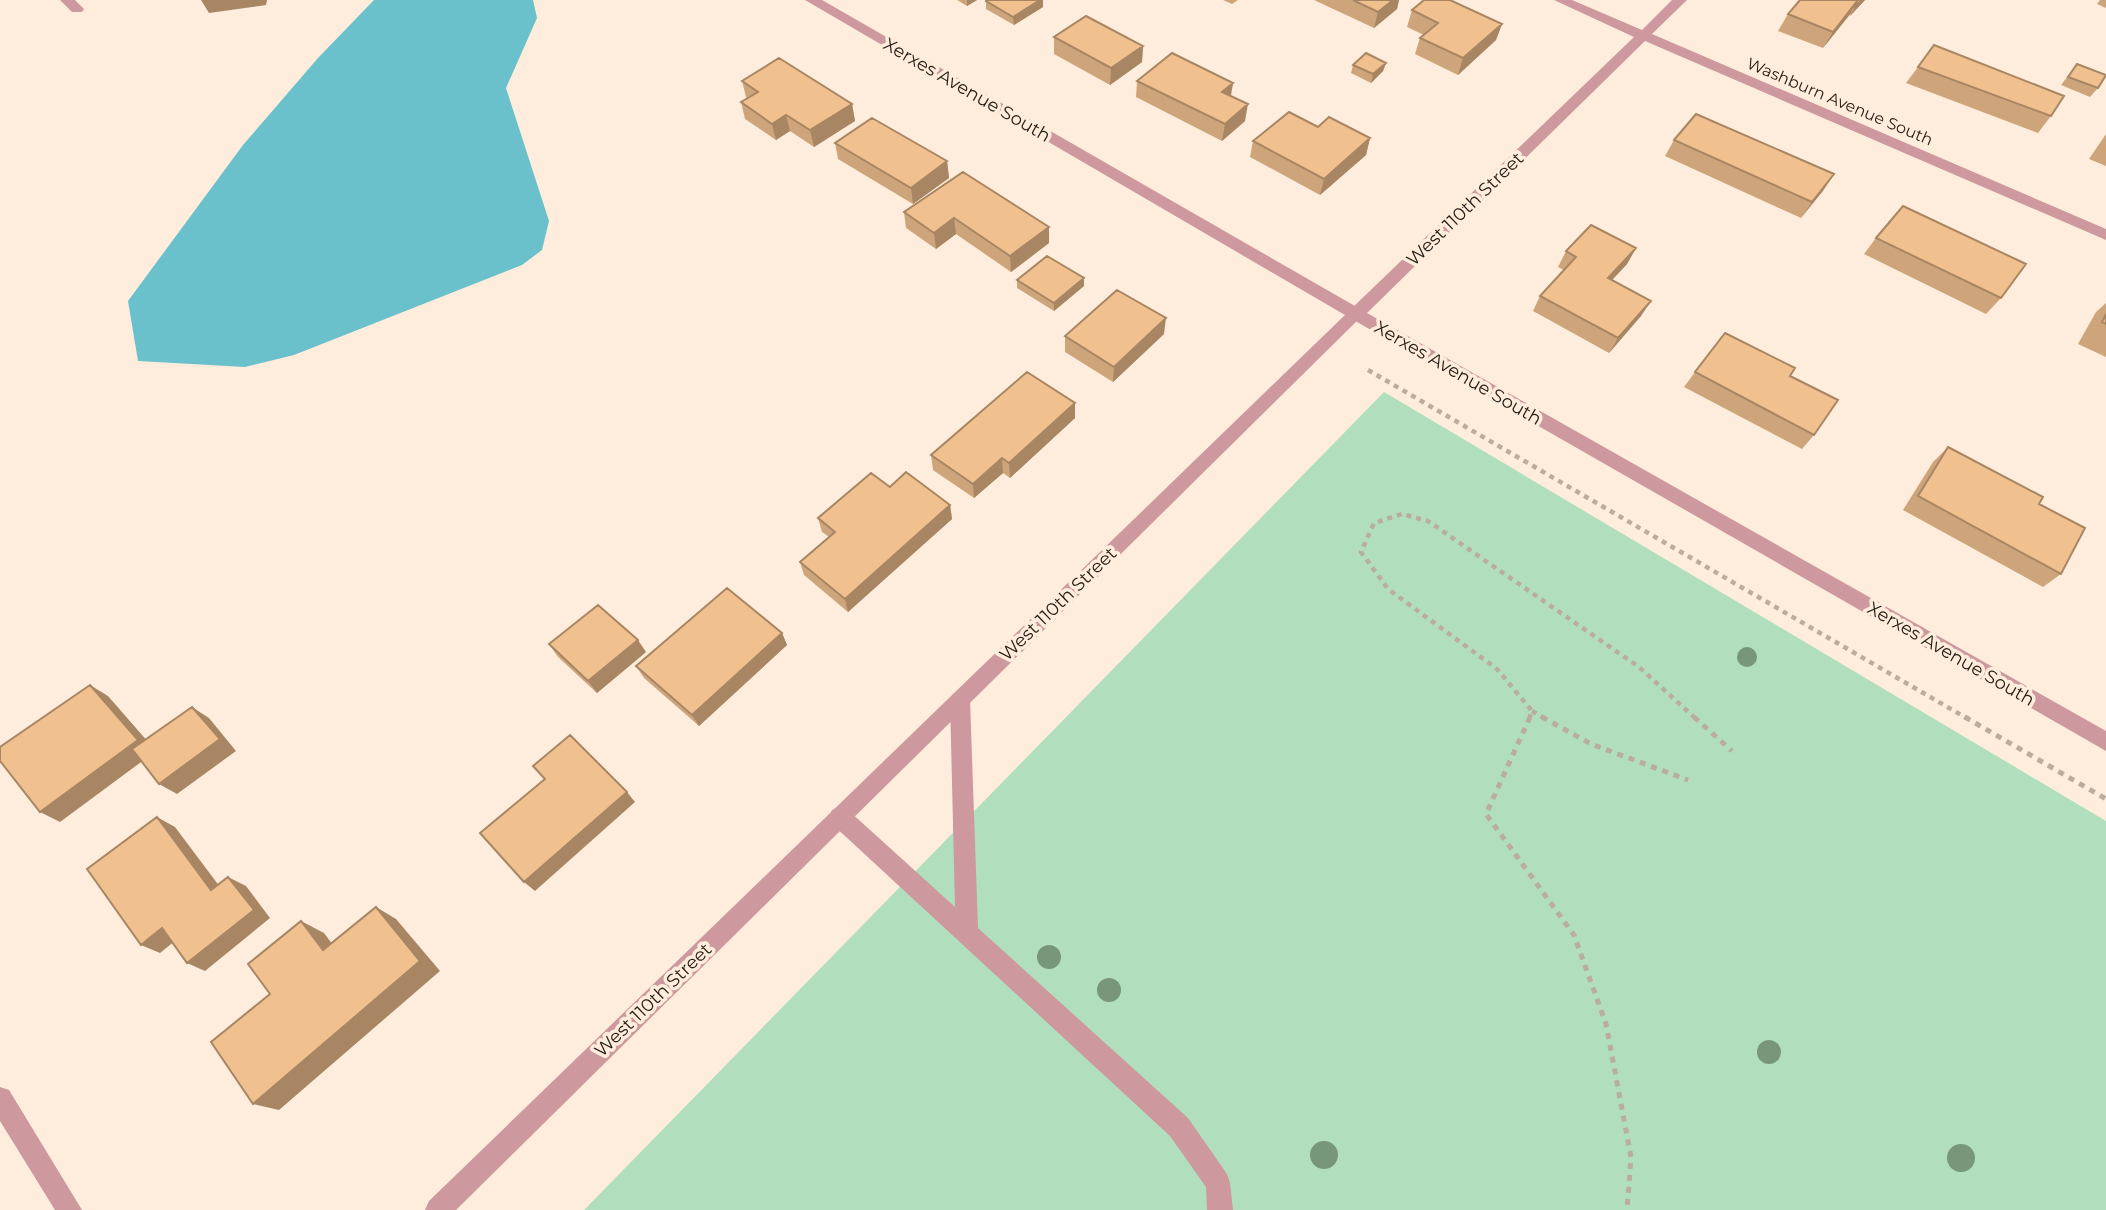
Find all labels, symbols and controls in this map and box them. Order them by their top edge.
street label: Xerxes Avenue South [879,33,1055,147]
street label: Washburn Avenue South [1744,54,1936,149]
street label: West 110th Street [1402,147,1528,271]
street label: Xerxes Avenue South [1370,316,1546,430]
street label: West 110th Street [995,542,1121,666]
street label: Xerxes Avenue South [1863,597,2039,711]
street label: West 110th Street [590,938,716,1062]

